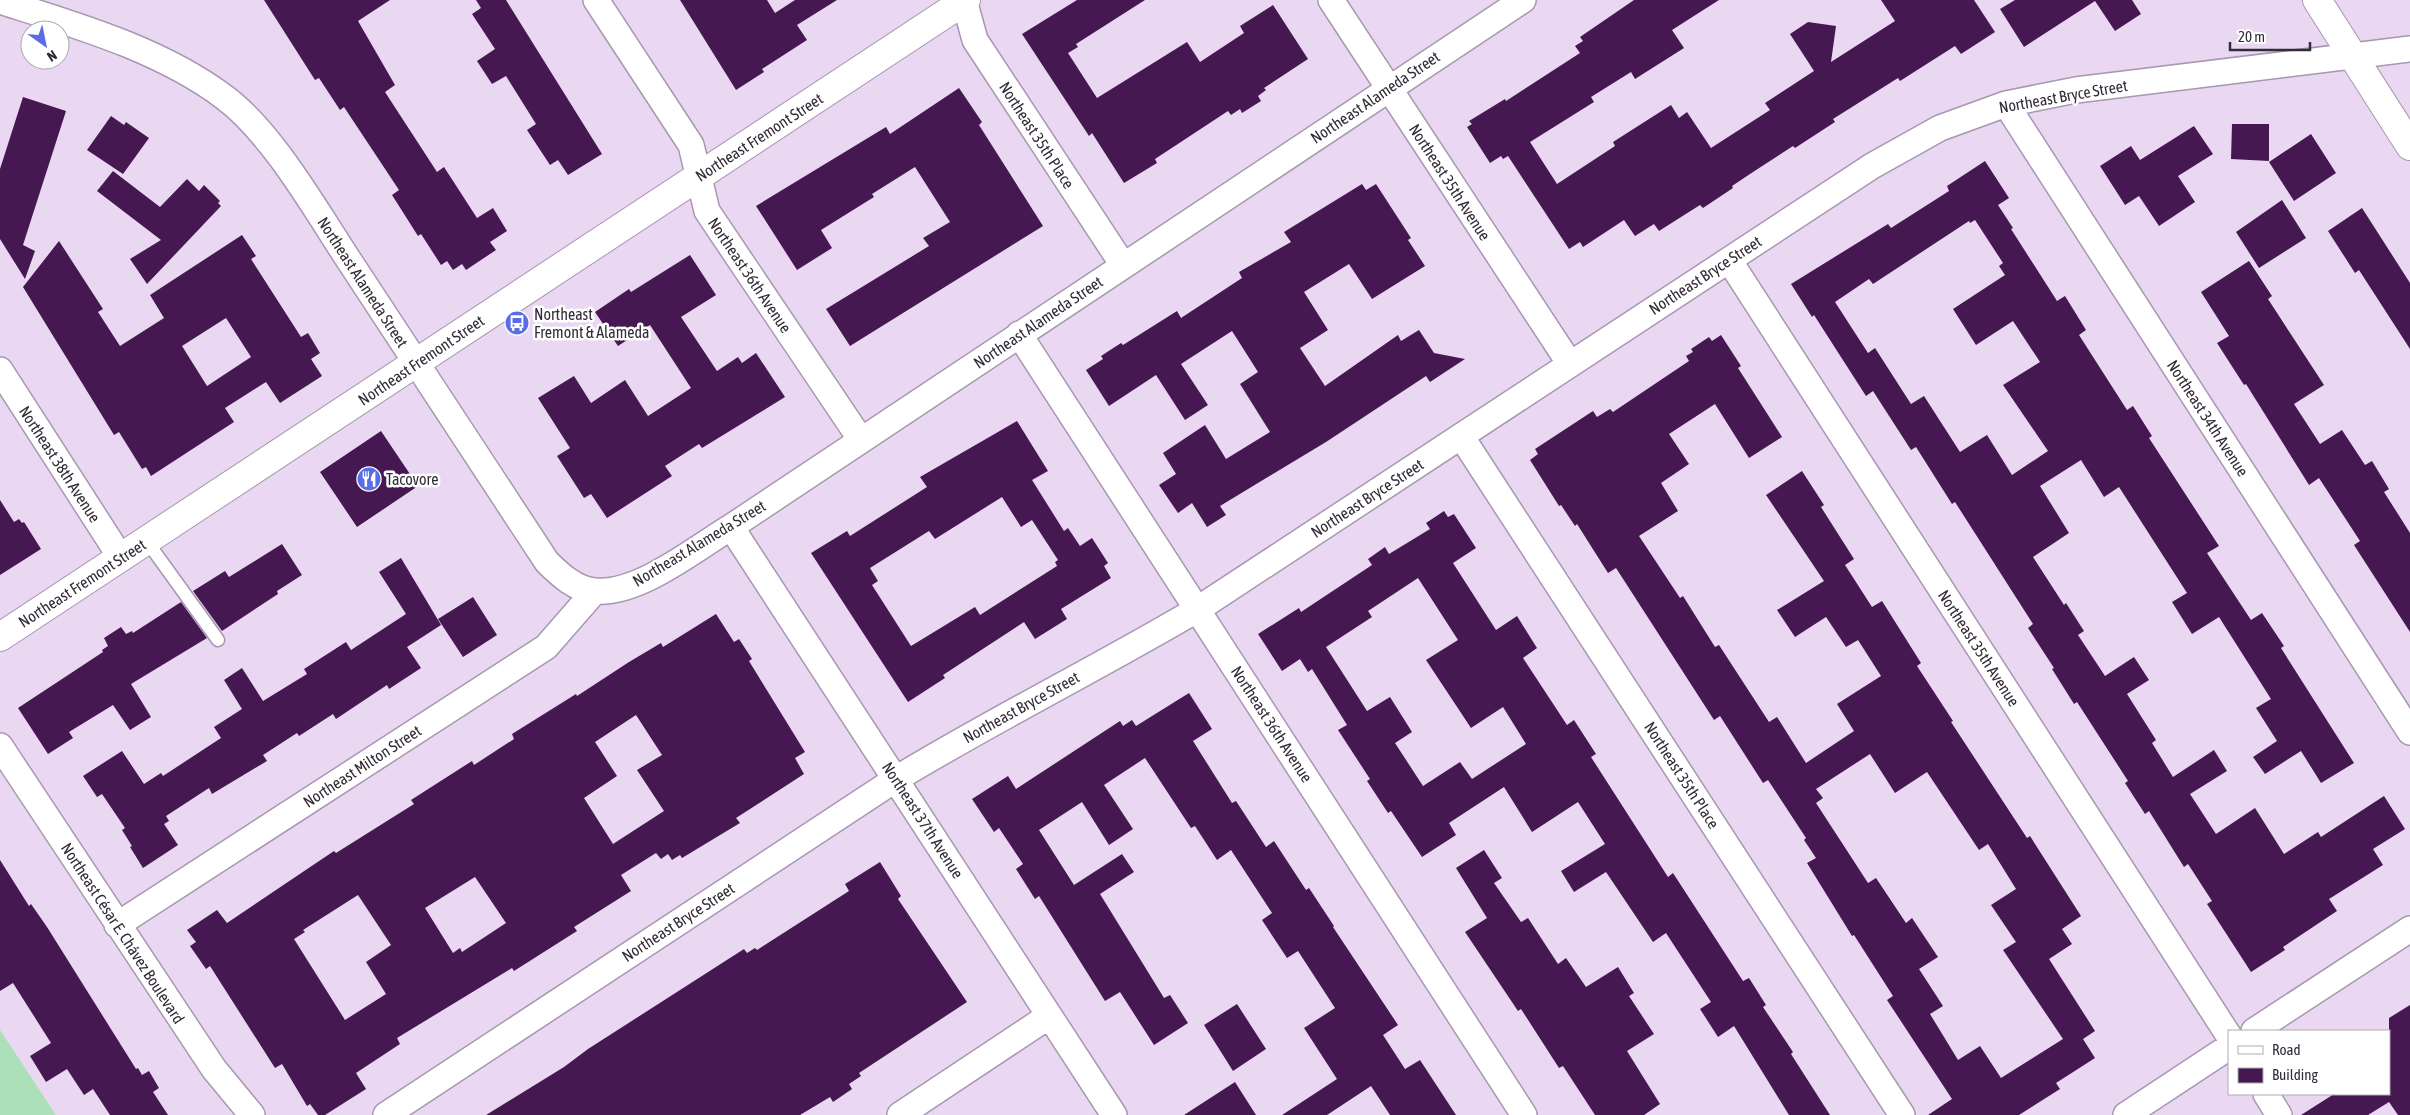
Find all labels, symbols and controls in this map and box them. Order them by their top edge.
north arrow [20,20,70,70]
scale bar [2230,20,2310,52]
text: 20 m [2238,28,2265,45]
text: N [44,47,60,65]
street label: Northeast Alameda Street [1307,47,1443,147]
street label: Northeast Bryce Street [1997,76,2129,117]
street label: Northeast 35th Place [996,78,1078,192]
street label: Northeast Fremont Street [692,89,826,185]
street label: Northeast 35th Avenue [1406,121,1494,243]
street label: Northeast Alameda Street [314,214,412,351]
street label: Northeast 36th Avenue [705,214,795,336]
street label: Northeast Bryce Street [1645,232,1765,319]
street label: Northeast Alameda Street [970,272,1106,372]
place label: Northeast Fremont & Alameda [534,305,649,341]
bus stop icon: Northeast Fremont & Alameda [504,310,530,336]
street label: Northeast Fremont Street [355,311,488,409]
street label: Northeast 34th Avenue [2164,357,2252,479]
street label: Northeast 38th Avenue [16,403,104,525]
street label: Northeast Bryce Street [1307,455,1427,542]
restaurant icon: Tacovore [356,466,382,492]
place label: Tacovore [386,470,439,488]
street label: Northeast Alameda Street [629,496,769,590]
street label: Northeast Fremont Street [15,535,149,631]
street label: Northeast 35th Avenue [1935,587,2023,709]
street label: Northeast 36th Avenue [1228,663,1316,785]
street label: Northeast Bryce Street [960,667,1083,747]
street label: Northeast 35th Place [1641,718,1723,832]
street label: Northeast Milton Street [300,721,425,811]
street label: Northeast 37th Avenue [879,759,967,881]
street label: Northeast César E. Chávez Boulevard [58,839,188,1027]
street label: Northeast Bryce Street [618,879,738,966]
legend [2228,1030,2390,1095]
text: Road [2272,1041,2301,1058]
text: Building [2272,1066,2318,1083]

